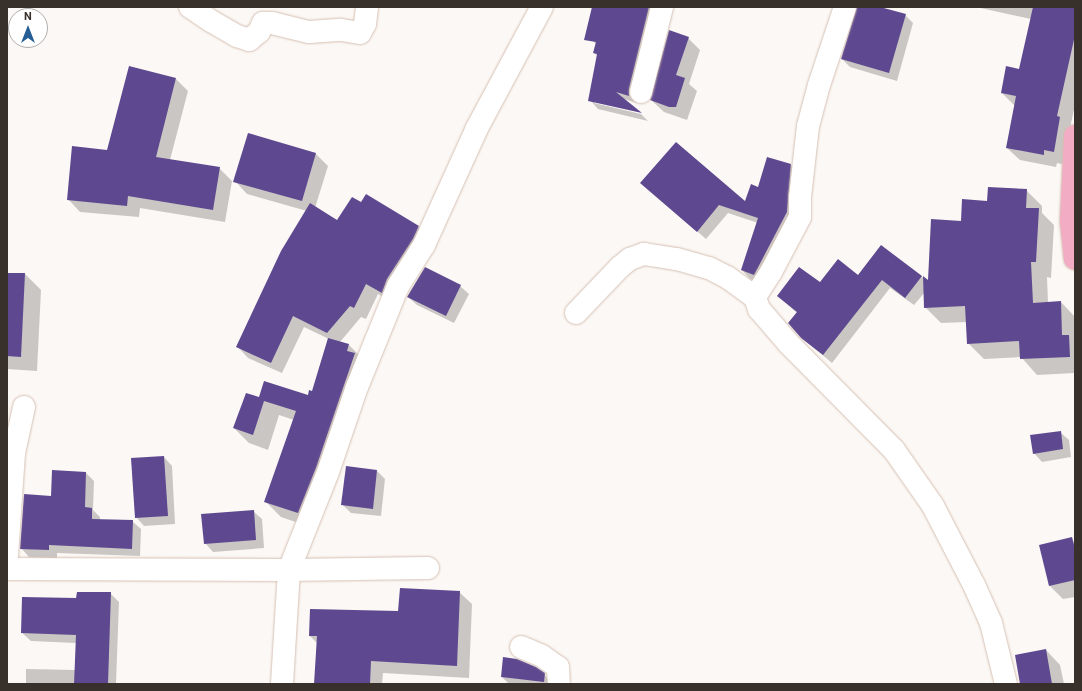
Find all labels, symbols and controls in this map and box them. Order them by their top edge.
north arrow [8,8,48,48]
text: N [24,10,32,23]

